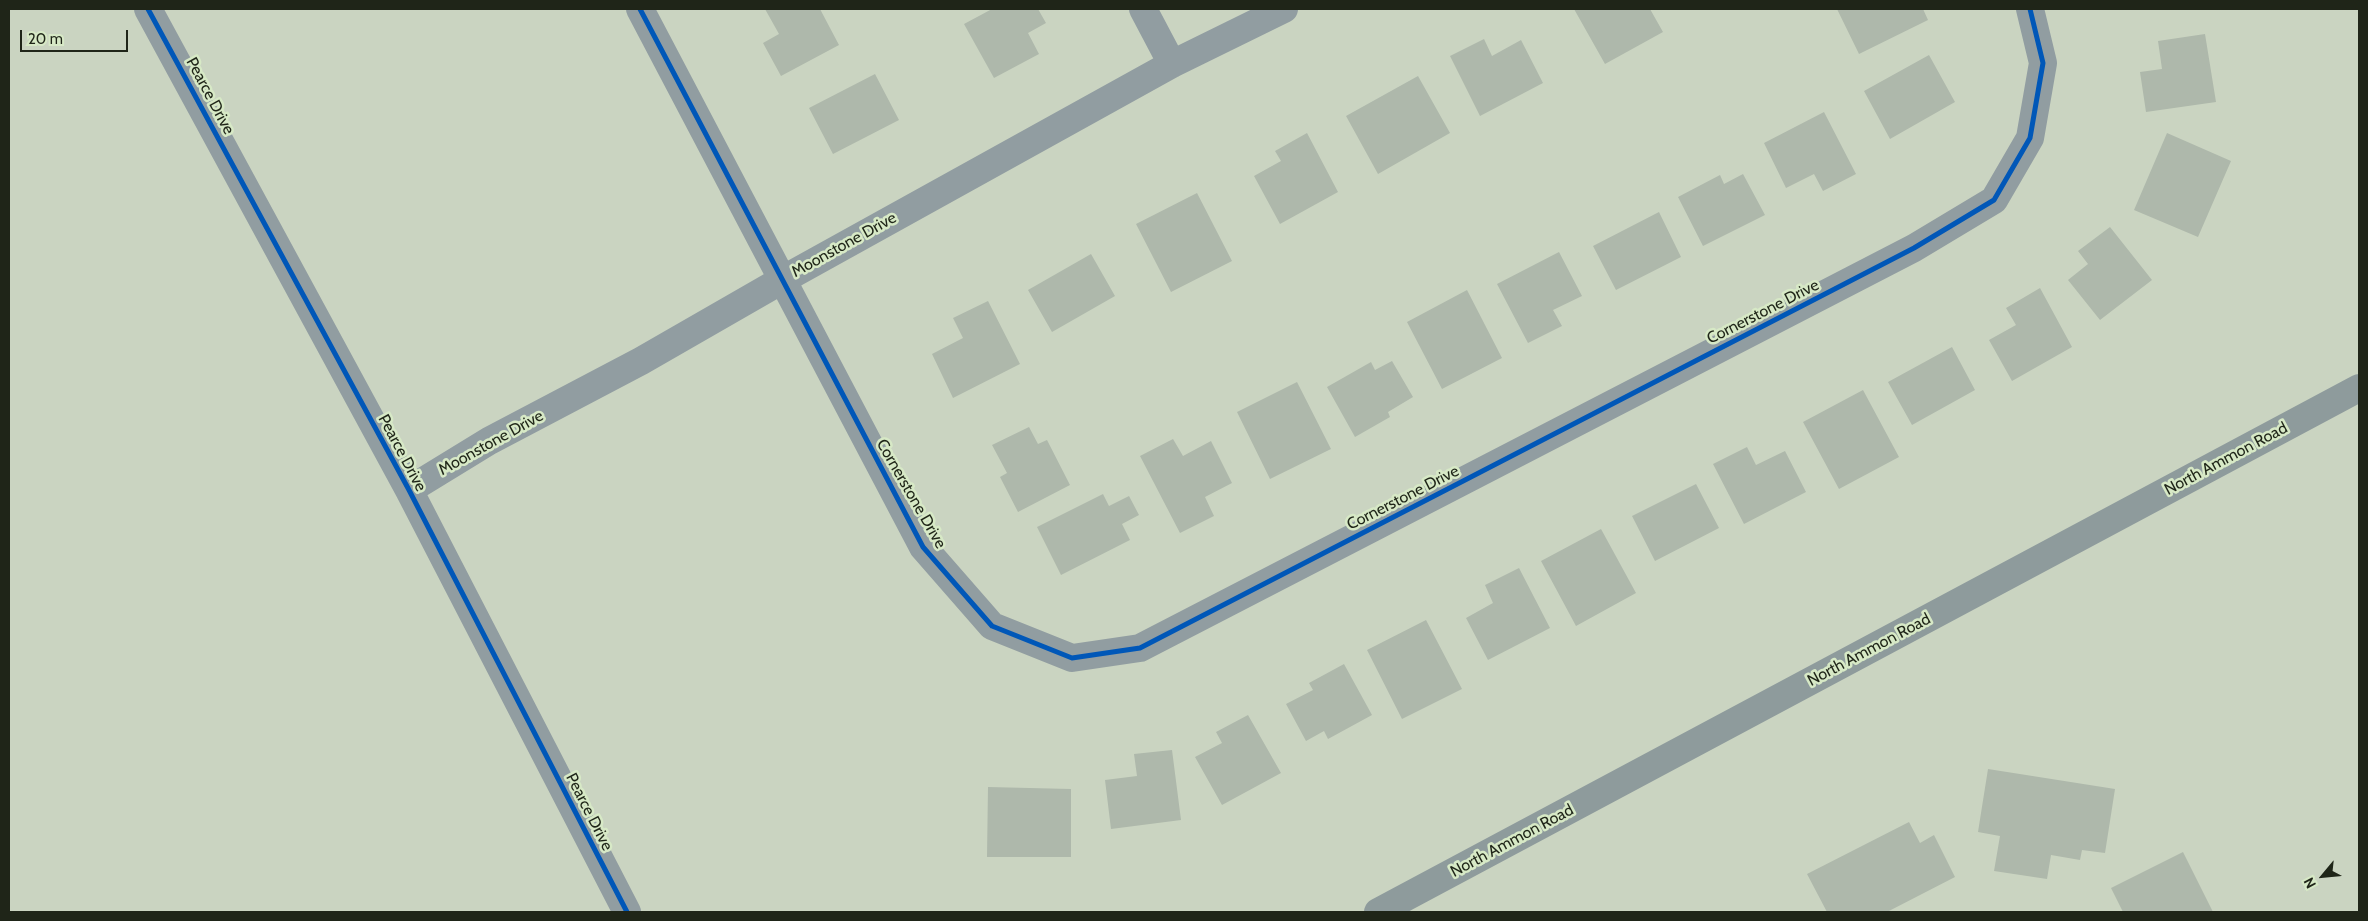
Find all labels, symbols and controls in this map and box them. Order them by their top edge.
scale bar [22,20,130,52]
text: 20 m [28,30,63,48]
street label: Pearce Drive [182,54,238,138]
street label: Moonstone Drive [788,208,900,282]
street label: Cornerstone Drive [1704,276,1822,348]
street label: Moonstone Drive [435,406,547,480]
street label: Pearce Drive [374,411,430,495]
street label: North Ammon Road [2161,418,2291,500]
street label: Cornerstone Drive [872,436,950,552]
street label: Cornerstone Drive [1344,462,1462,534]
street label: North Ammon Road [1804,609,1934,691]
street label: Pearce Drive [561,770,617,854]
street label: North Ammon Road [1447,800,1577,882]
north arrow [2298,851,2348,901]
text: N [2299,874,2320,892]

